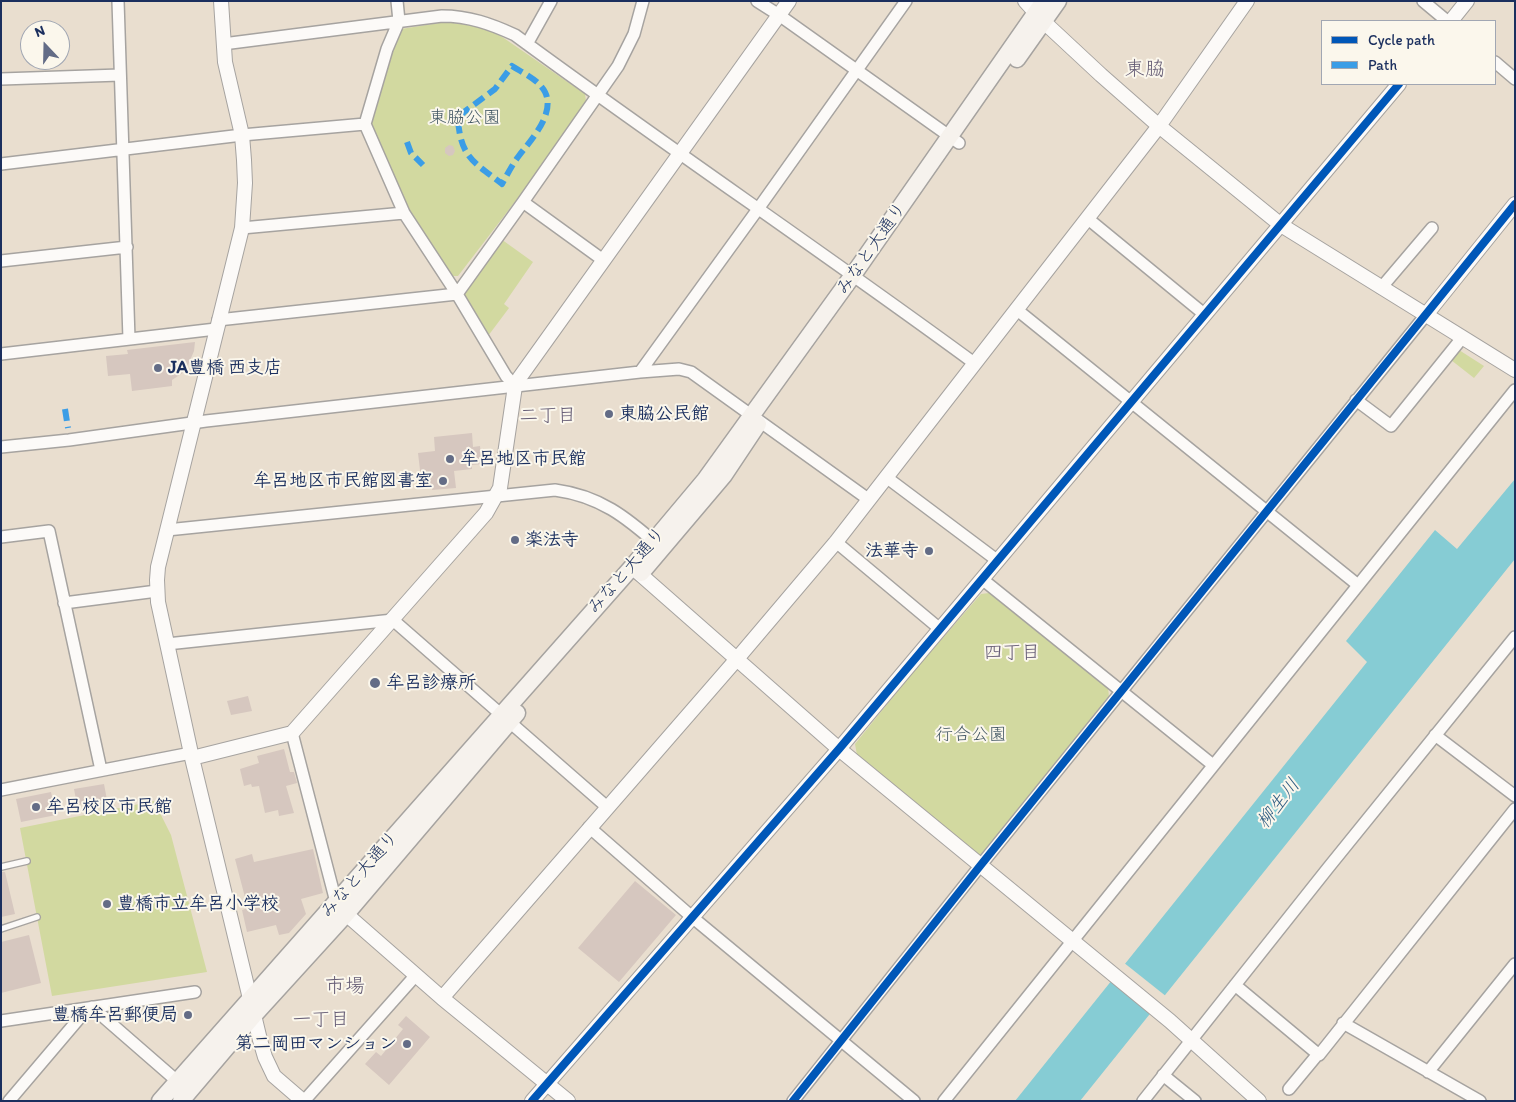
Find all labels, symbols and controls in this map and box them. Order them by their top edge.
north arrow [20,20,70,70]
legend [1321,20,1496,85]
text: N [32,22,47,41]
text: Cycle path [1368,31,1435,49]
text: Path [1368,56,1397,74]
district label: 東脇 [1125,58,1165,82]
park label: 東脇公園 [429,107,501,129]
street label: みなと大通り [832,199,912,299]
place label: JA豊橋 西支店 [168,357,282,379]
marker: JA豊橋 西支店 [152,362,164,374]
place label: 東脇公民館 [619,403,709,425]
district label: 二丁目 [520,405,576,427]
marker: 東脇公民館 [603,408,615,420]
place label: 牟呂地区市民館 [460,448,586,470]
marker: 牟呂地区市民館 [444,453,456,465]
place label: 牟呂地区市民館図書室 [253,470,433,492]
marker: 牟呂地区市民館図書室 [437,475,449,487]
street label: みなと大通り [583,523,671,619]
place label: 楽法寺 [525,529,579,551]
marker: 楽法寺 [509,534,521,546]
place label: 法華寺 [865,540,919,562]
marker: 法華寺 [923,545,935,557]
district label: 四丁目 [984,642,1040,664]
place label: 牟呂診療所 [386,672,476,694]
marker: 牟呂診療所 [368,676,382,690]
park label: 行合公園 [935,724,1007,746]
water label: 柳生川 [1252,775,1306,833]
place label: 牟呂校区市民館 [46,796,172,818]
marker: 牟呂校区市民館 [30,801,42,813]
street label: みなと大通り [316,827,404,923]
place label: 豊橋市立牟呂小学校 [117,893,279,915]
marker: 豊橋市立牟呂小学校 [101,898,113,910]
district label: 市場 [325,975,365,999]
place label: 豊橋牟呂郵便局 [52,1004,178,1026]
marker: 豊橋牟呂郵便局 [182,1009,194,1021]
district label: 一丁目 [293,1009,349,1031]
place label: 第二岡田マンション [235,1033,397,1055]
marker: 第二岡田マンション [401,1038,413,1050]

